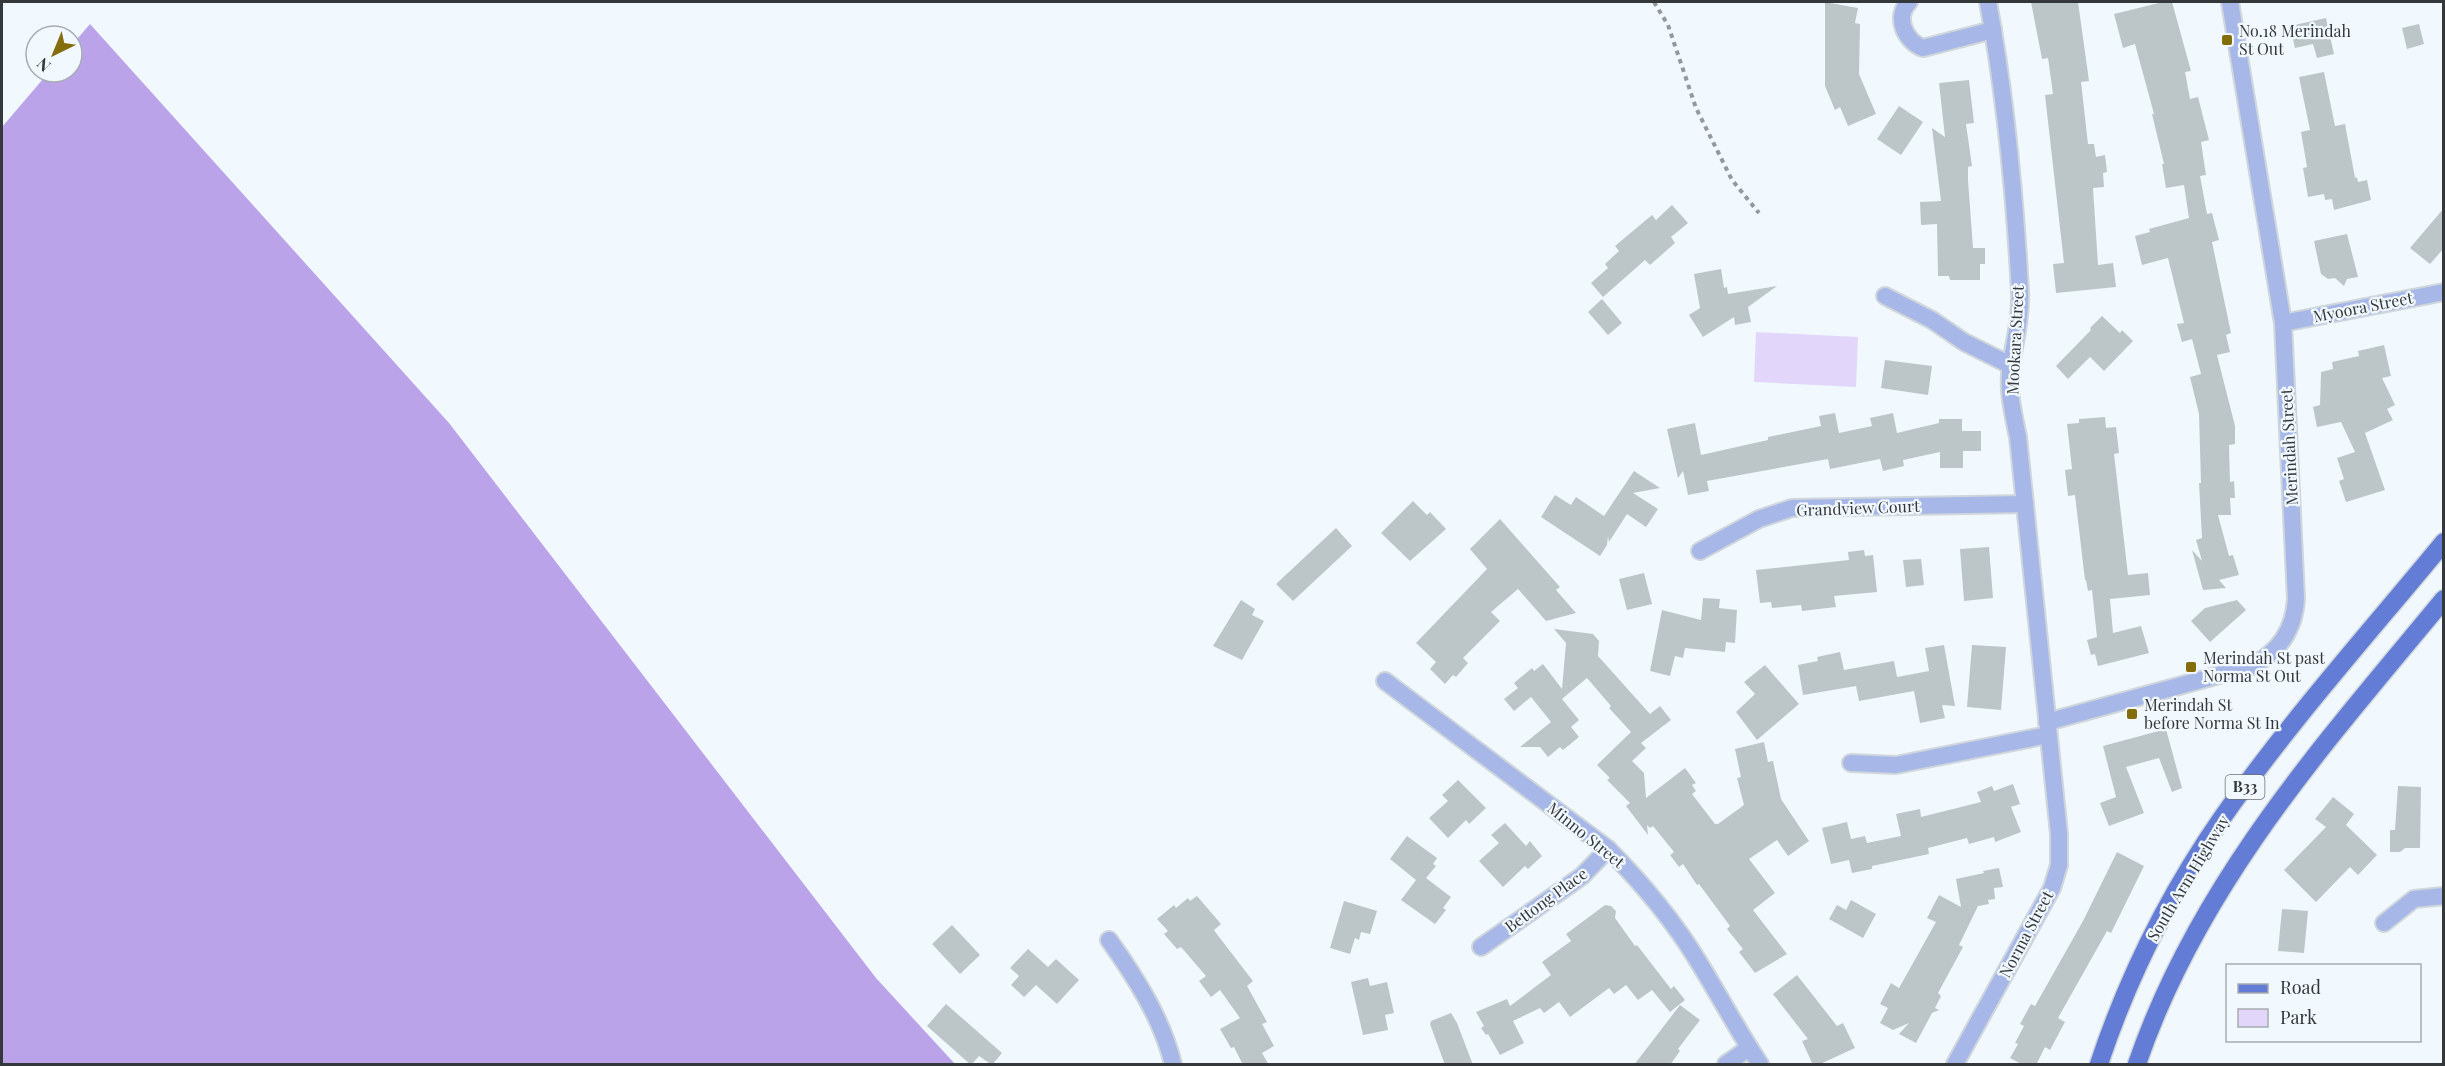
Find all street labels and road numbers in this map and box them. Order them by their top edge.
street label: Mookara Street [2001,284,2028,395]
street label: Myoora Street [2311,287,2415,326]
street label: Merindah Street [2275,388,2302,506]
street label: Grandview Court [1796,495,1920,520]
road number: B33 [2226,775,2264,799]
street label: Minno Street [1543,797,1629,872]
street label: South Arm Highway [2142,811,2233,945]
street label: Bettong Place [1500,863,1591,937]
street label: Norma Street [1994,886,2057,981]

